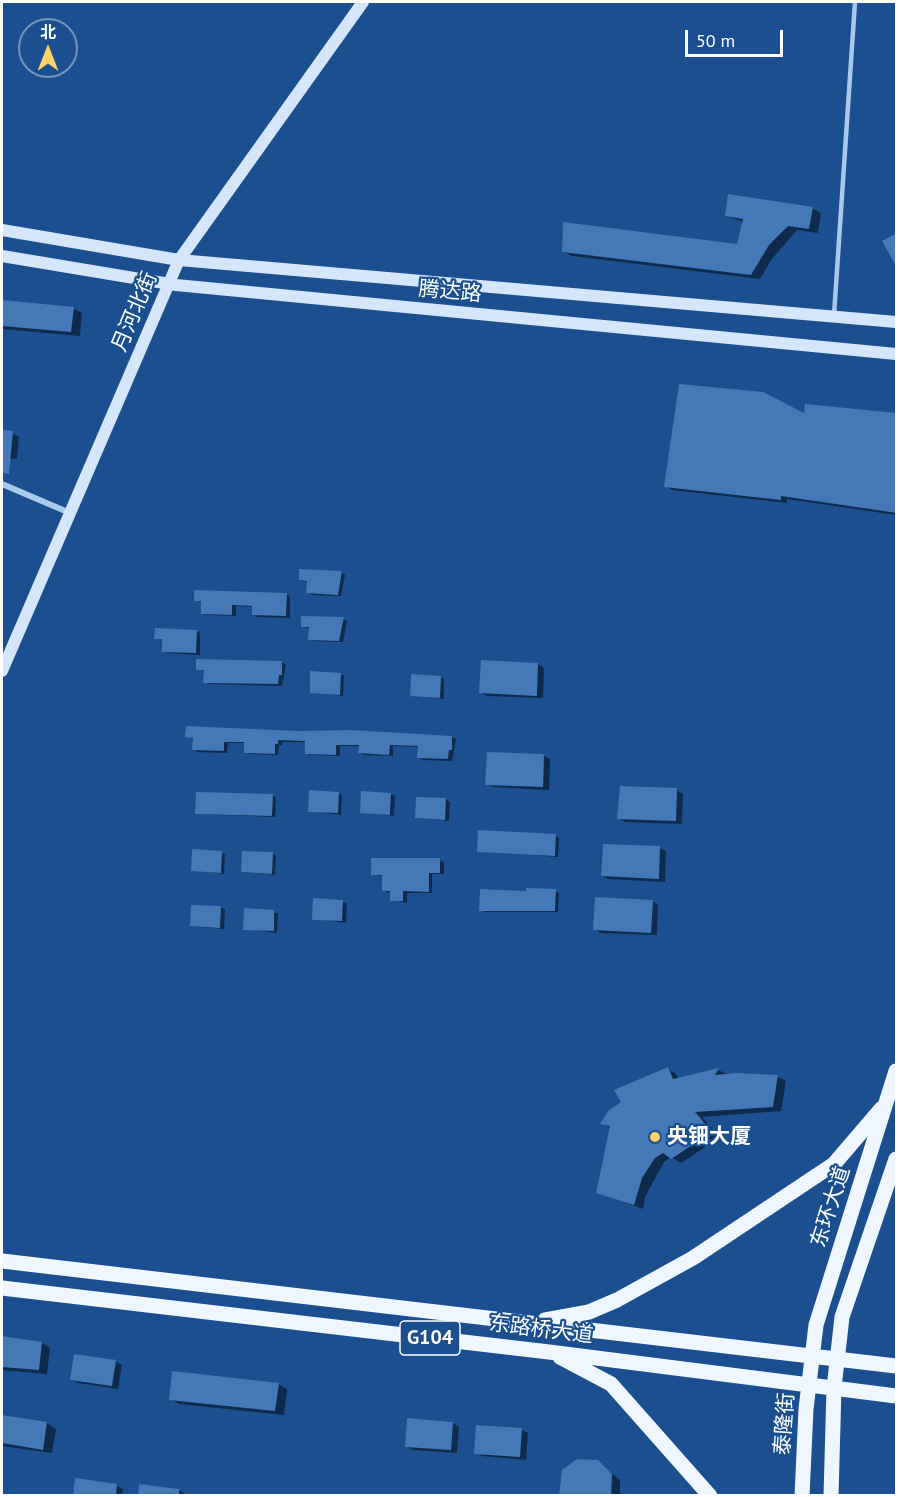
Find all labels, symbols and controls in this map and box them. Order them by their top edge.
north arrow [18,18,78,78]
scale bar [688,18,786,56]
text: 北 [40,22,56,42]
text: 50 m [696,29,735,52]
street label: 月河北街 [107,268,163,356]
street label: 腾达路 [418,277,482,307]
place label: 央钿大厦 [667,1124,751,1150]
marker: 央钿大厦 [648,1130,662,1144]
street label: 东环大道 [806,1163,856,1251]
street label: 东路桥大道 [487,1311,595,1349]
road number: G104 [400,1321,460,1355]
street label: 泰隆街 [770,1392,800,1456]

